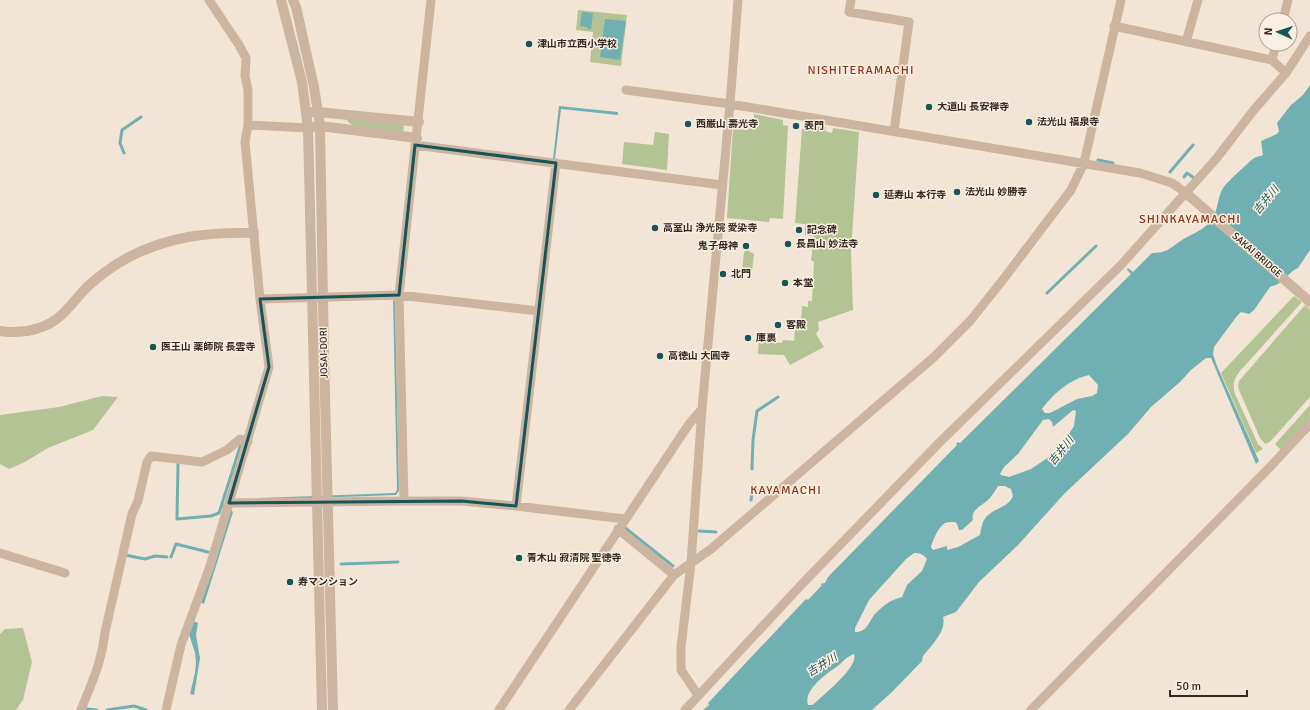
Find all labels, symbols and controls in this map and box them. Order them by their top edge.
north arrow [1258,12,1298,52]
text: N [1262,27,1275,36]
place label: 津山市立西小学校 [537,38,617,50]
marker: 津山市立西小学校 [524,39,534,49]
district label: NISHITERAMACHI [808,63,914,78]
place label: 大道山 長安禅寺 [937,101,1009,113]
marker: 大道山 長安禅寺 [924,102,934,112]
place label: 法光山 福泉寺 [1037,116,1099,128]
marker: 法光山 福泉寺 [1024,117,1034,127]
place label: 西巌山 壽光寺 [696,118,758,130]
marker: 西巌山 壽光寺 [683,119,693,129]
place label: 表門 [804,120,824,132]
marker: 表門 [791,121,801,131]
water label: 吉井川 [1251,182,1282,217]
place label: 法光山 妙勝寺 [965,186,1027,198]
marker: 法光山 妙勝寺 [952,187,962,197]
place label: 延寿山 本行寺 [884,189,946,201]
marker: 延寿山 本行寺 [871,190,881,200]
district label: SHINKAYAMACHI [1139,212,1241,227]
place label: 高室山 浄光院 愛染寺 [663,222,757,234]
marker: 高室山 浄光院 愛染寺 [650,223,660,233]
place label: 記念碑 [807,224,837,236]
marker: 記念碑 [794,225,804,235]
street label: SAKAI BRIDGE [1229,230,1285,280]
place label: 長昌山 妙法寺 [796,238,858,250]
marker: 長昌山 妙法寺 [783,239,793,249]
place label: 鬼子母神 [697,240,738,252]
marker: 鬼子母神 [741,241,751,251]
place label: 北門 [731,268,751,280]
marker: 北門 [718,269,728,279]
place label: 本堂 [792,277,813,289]
marker: 本堂 [780,278,790,288]
place label: 客殿 [786,319,806,331]
marker: 客殿 [773,320,783,330]
street label: JOSAI-DORI [318,327,330,379]
place label: 庫裏 [756,332,777,344]
marker: 庫裏 [743,333,753,343]
place label: 医王山 薬師院 長雲寺 [161,341,255,353]
marker: 医王山 薬師院 長雲寺 [148,342,158,352]
place label: 高徳山 大圓寺 [668,350,730,362]
marker: 高徳山 大圓寺 [655,351,665,361]
water label: 吉井川 [1046,433,1077,468]
district label: KAYAMACHI [750,483,822,498]
place label: 青木山 寂清院 聖徳寺 [527,552,621,564]
marker: 青木山 寂清院 聖徳寺 [514,553,524,563]
place label: 寿マンション [298,576,358,588]
marker: 寿マンション [285,577,295,587]
water label: 吉井川 [805,650,840,679]
scale bar [1170,672,1247,698]
text: 50 m [1176,679,1201,694]

